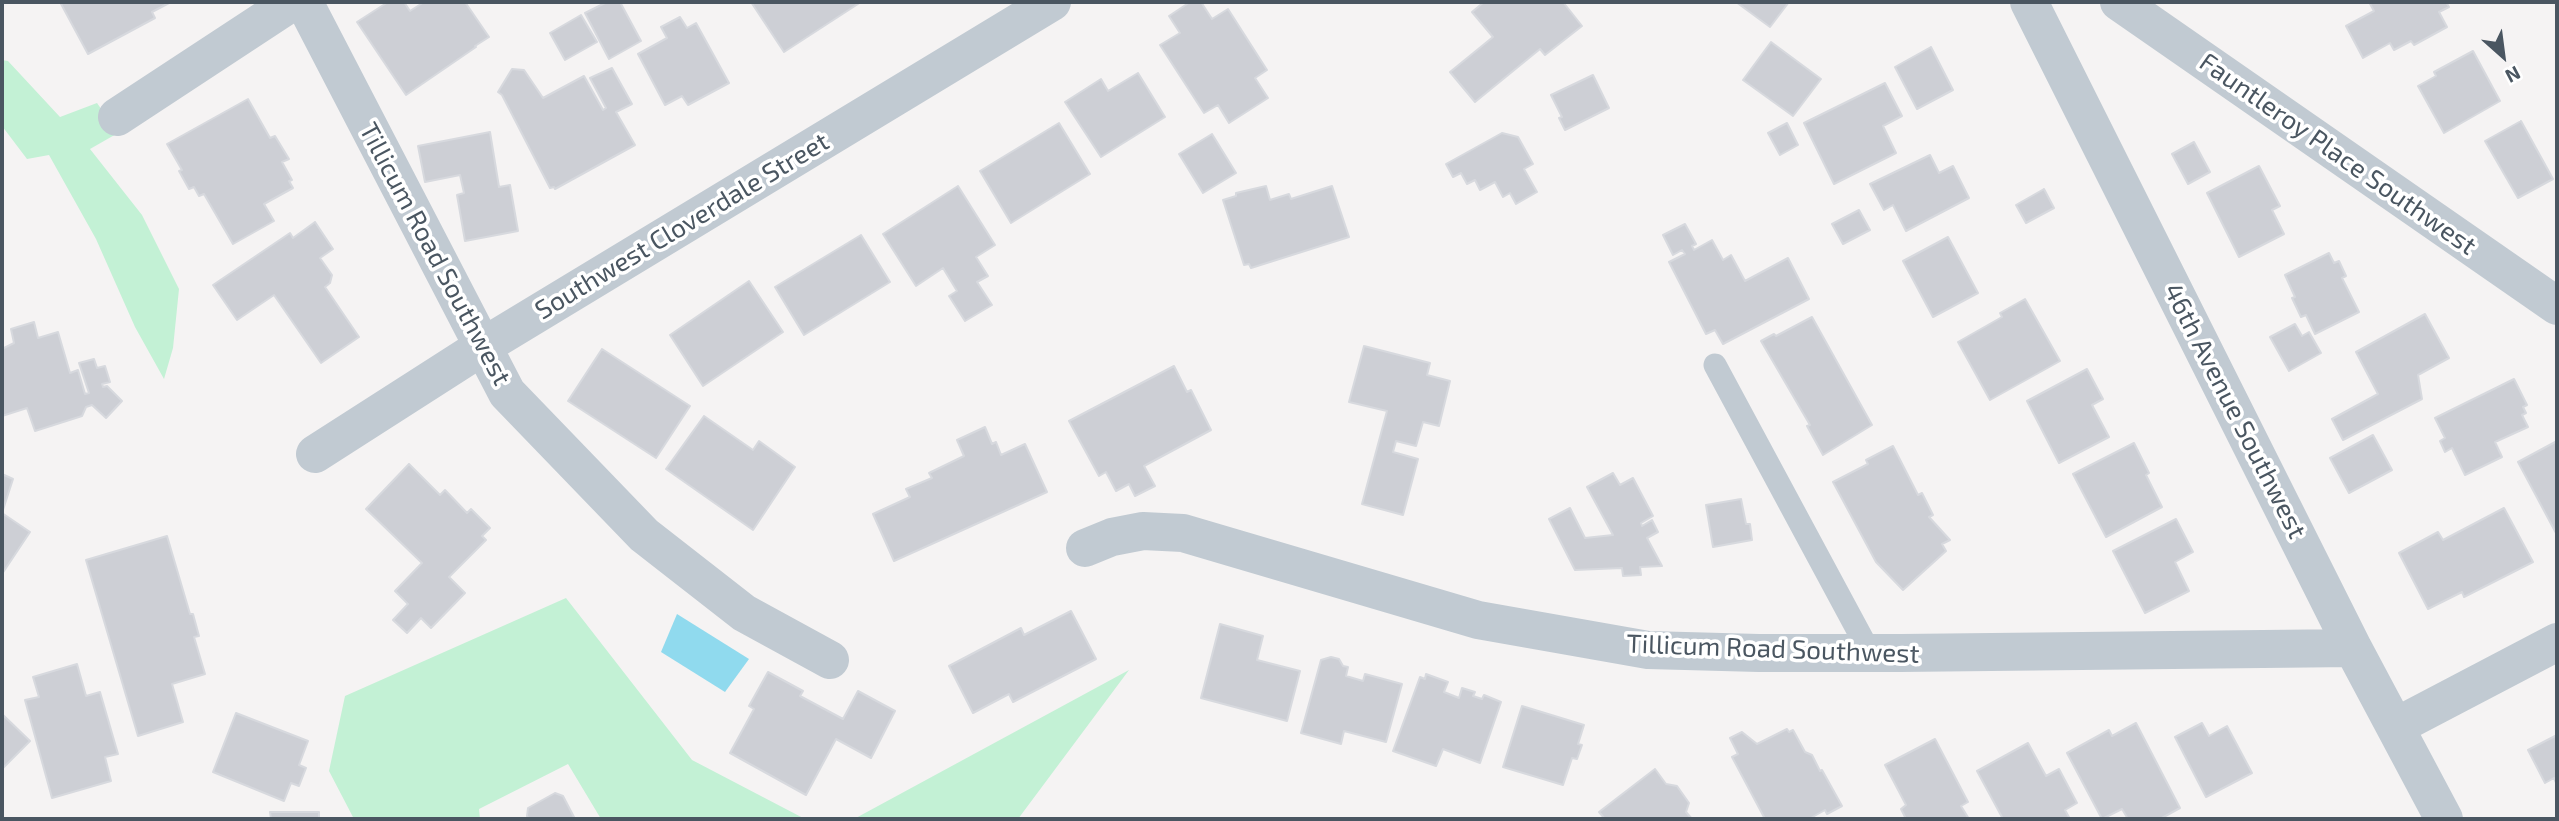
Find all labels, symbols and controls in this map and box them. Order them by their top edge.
north arrow [2468,21,2538,91]
street label: Fauntleroy Place Southwest [2194,46,2482,262]
text: N [2502,62,2525,88]
street label: Tillicum Road Southwest [352,117,518,391]
street label: Southwest Cloverdale Street [529,126,835,326]
street label: 46th Avenue Southwest [2157,278,2313,544]
street label: Tillicum Road Southwest [1626,628,1920,670]

